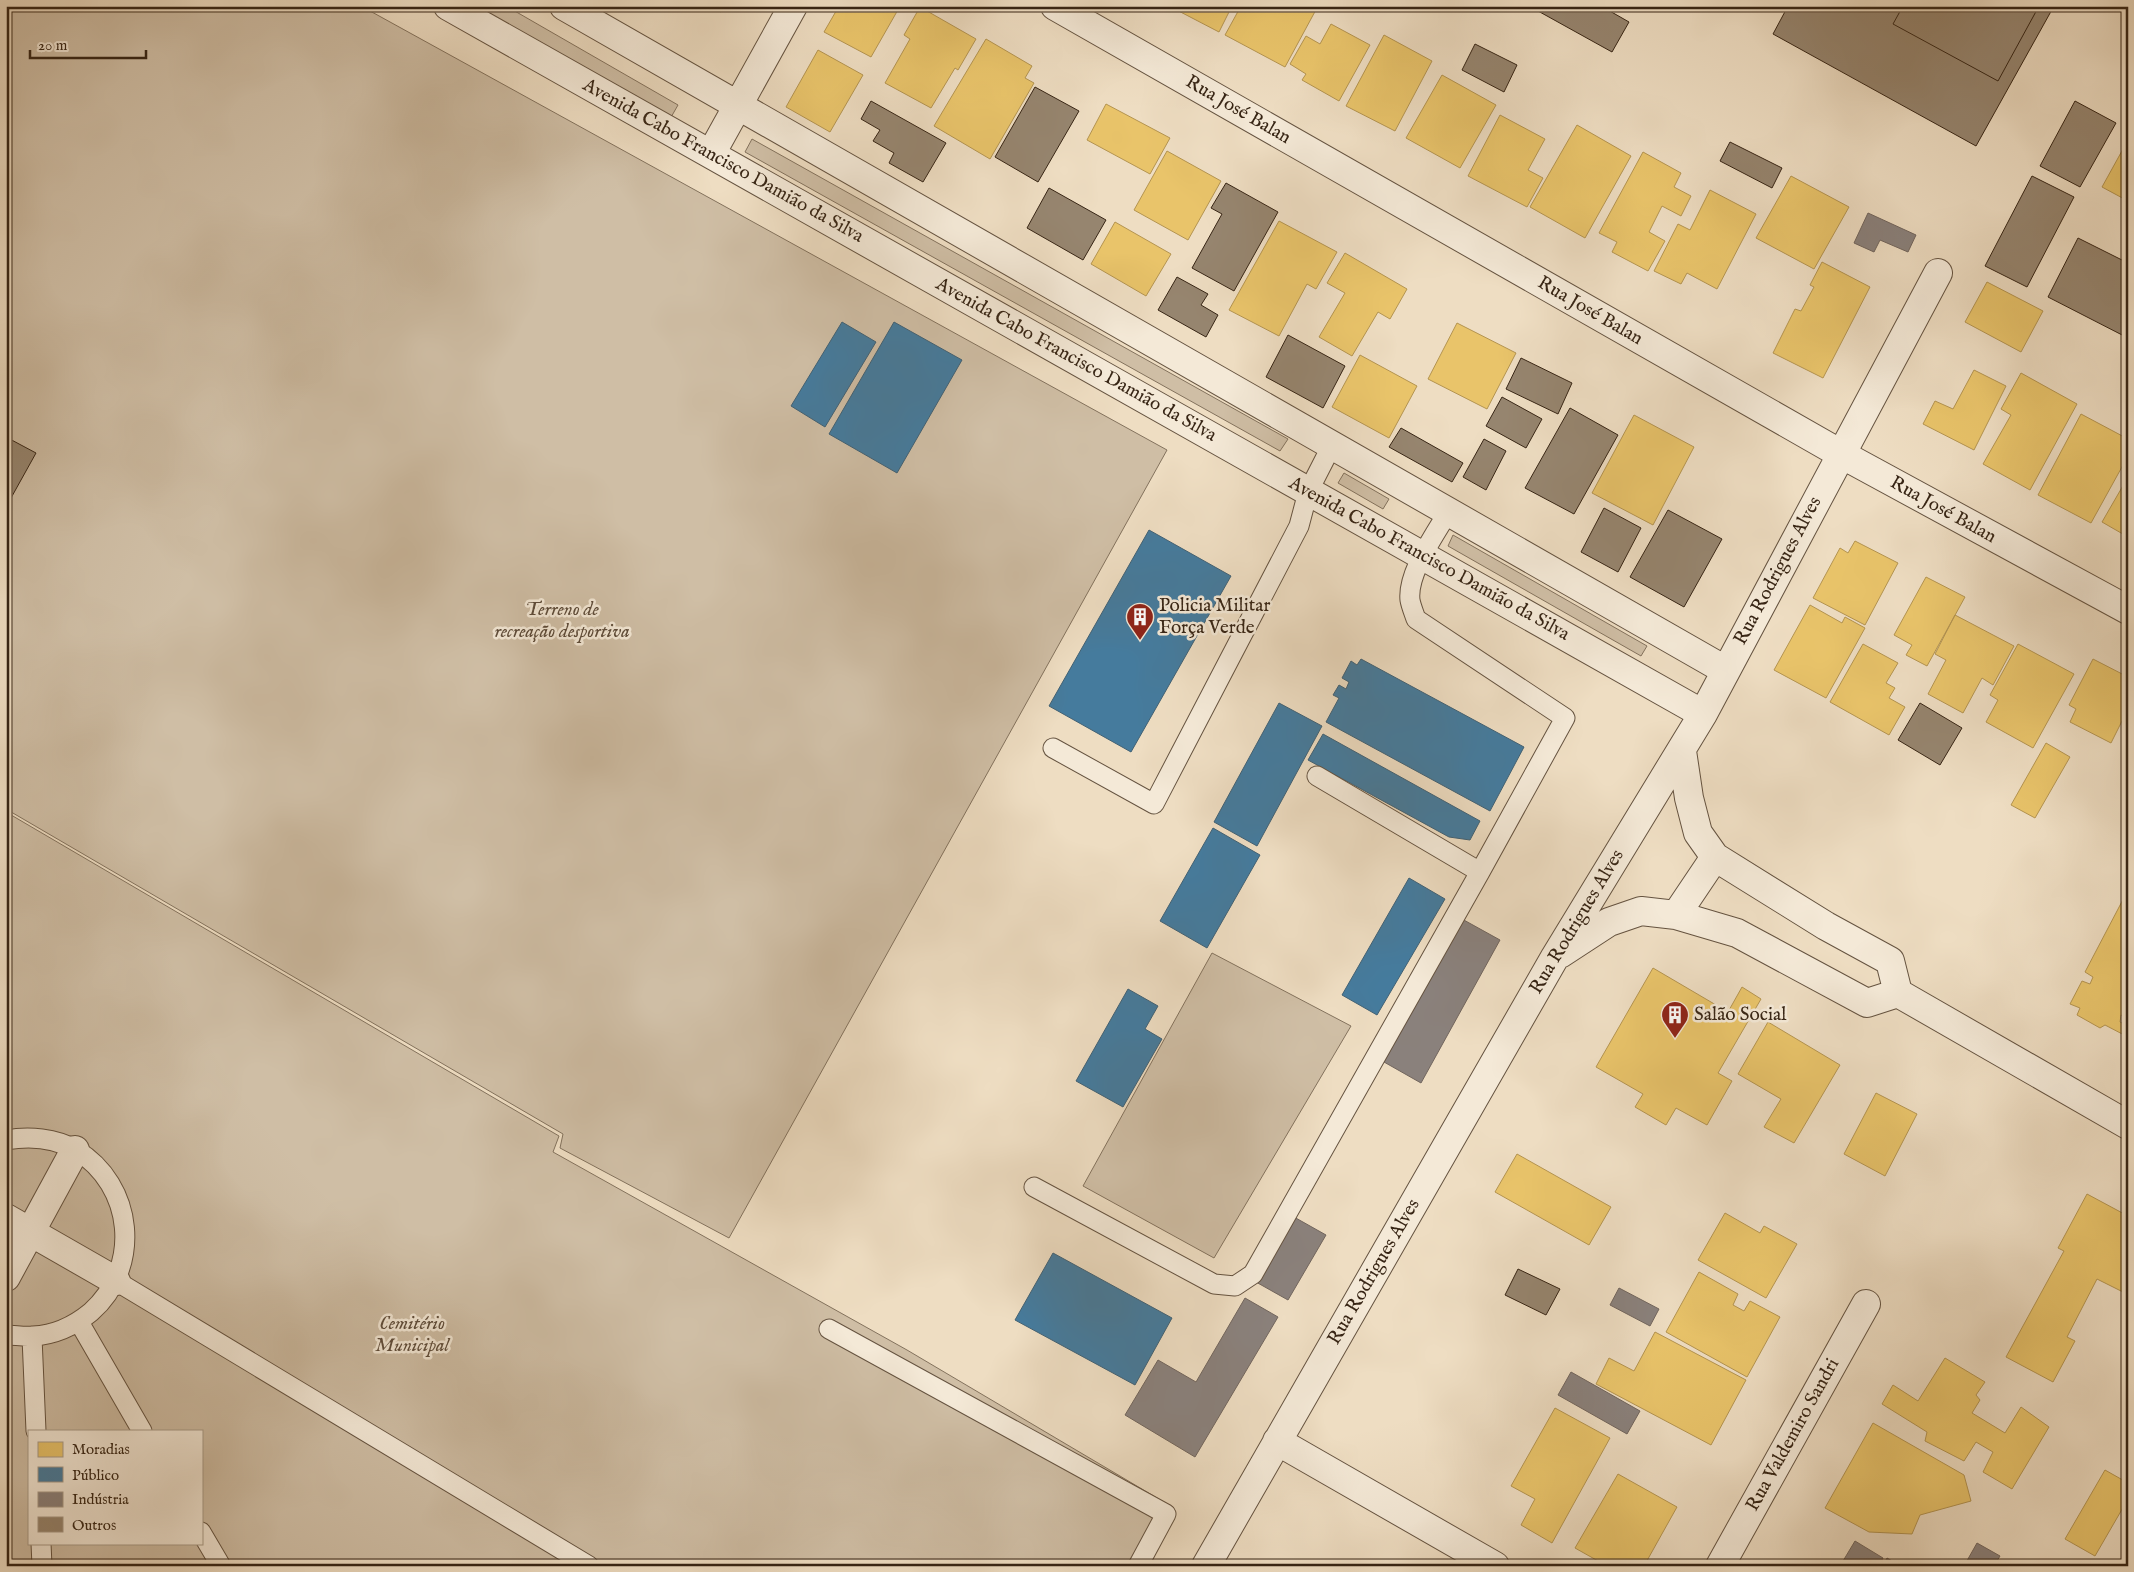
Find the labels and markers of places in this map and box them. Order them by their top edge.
place label: Policia Militar Força Verde [1159,594,1271,640]
building icon: Policia Militar Força Verde [1125,602,1155,641]
building icon: Salão Social [1660,1000,1690,1039]
place label: Salão Social [1694,1003,1787,1027]

